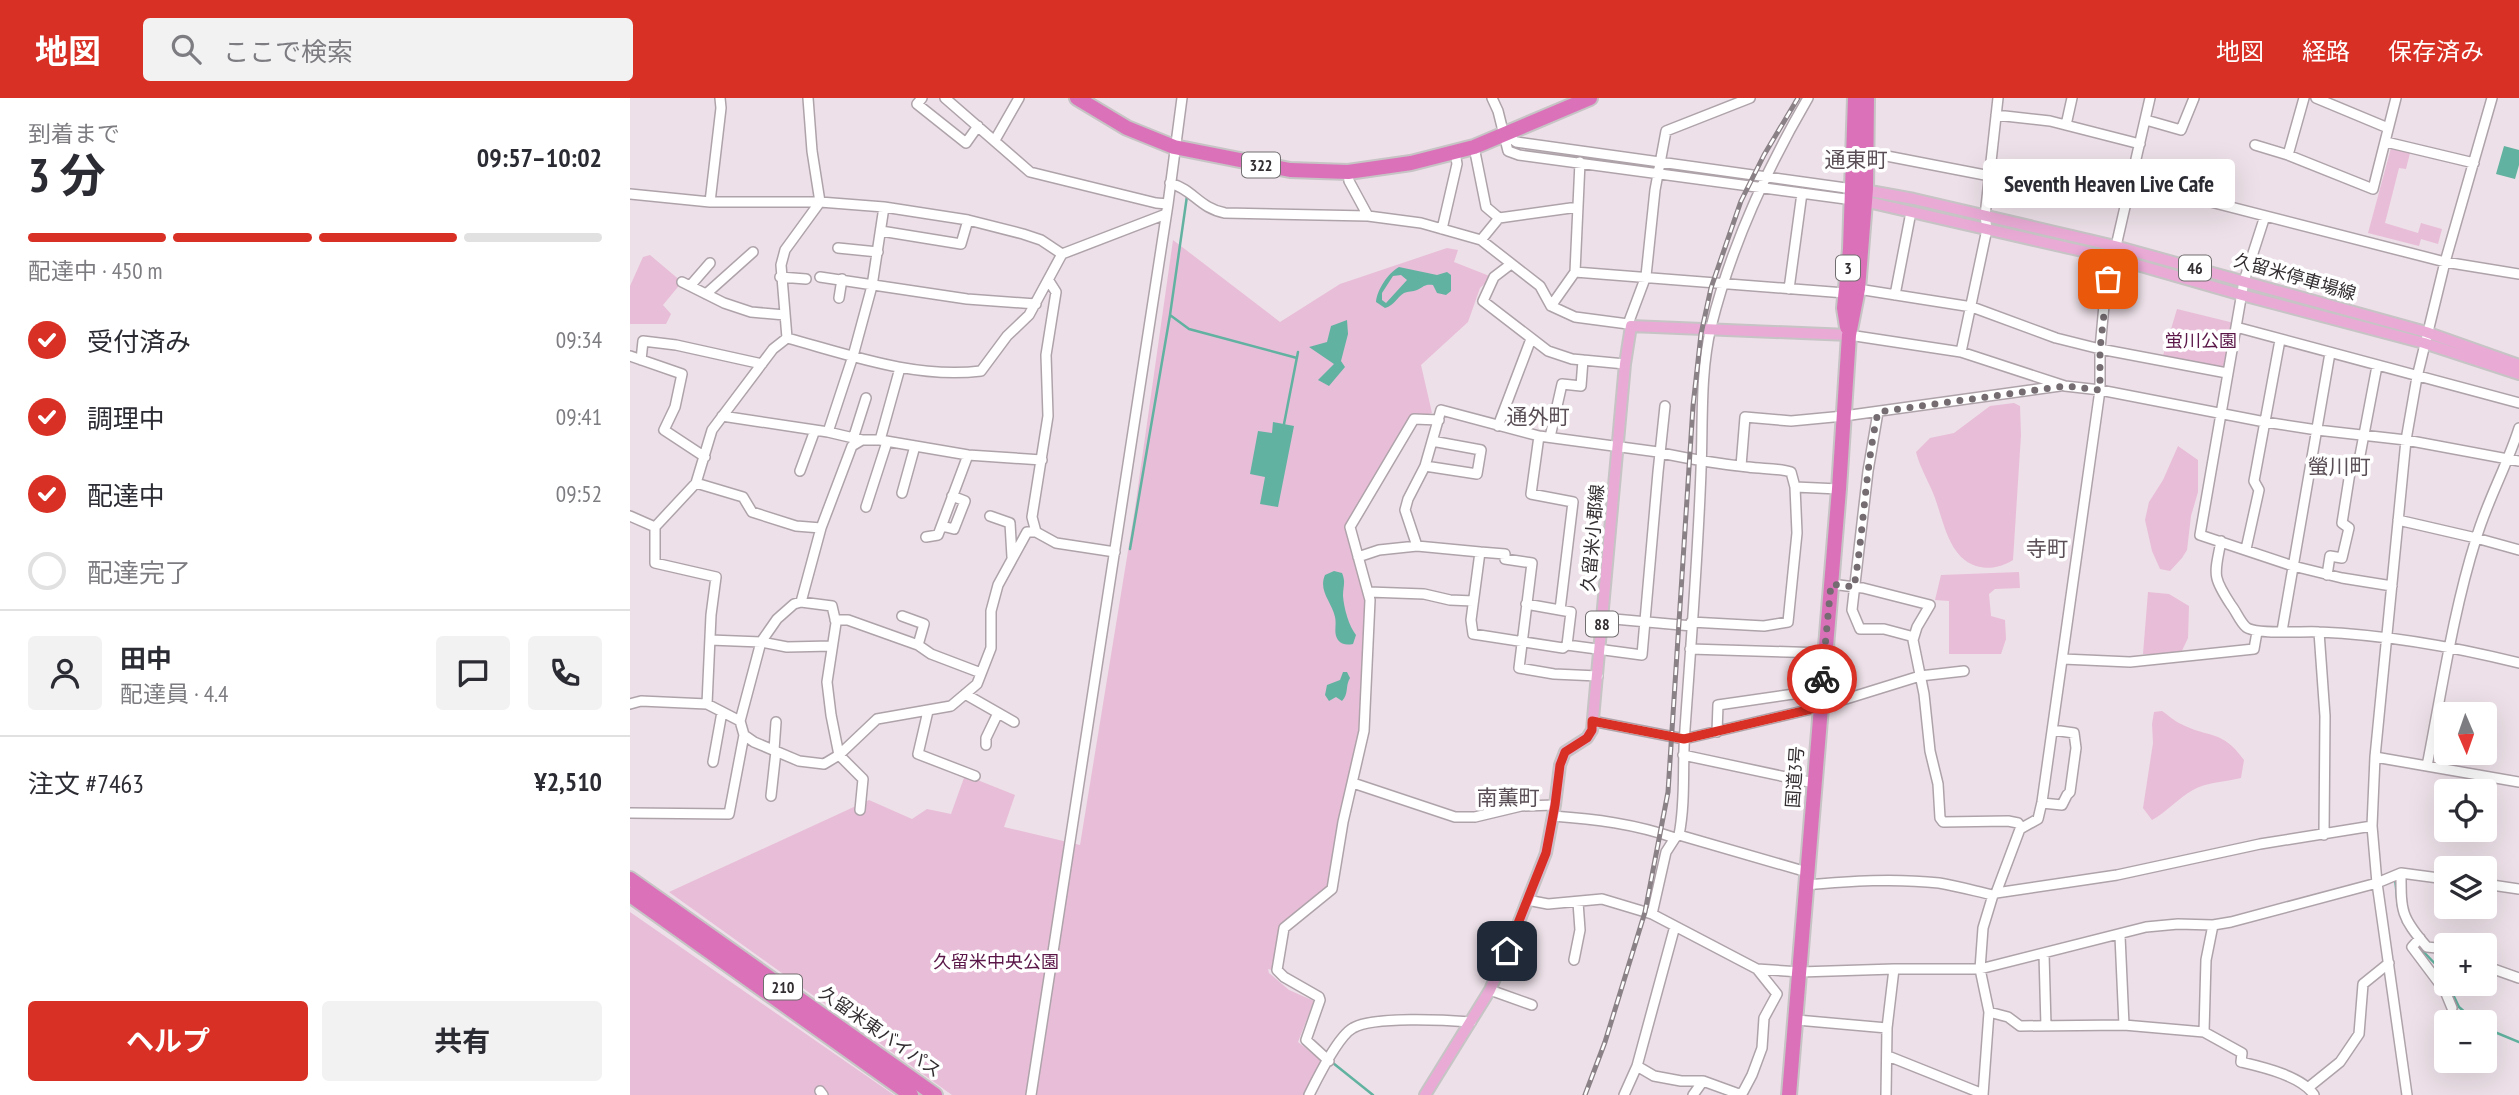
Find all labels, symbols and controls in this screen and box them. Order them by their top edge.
search box [143,18,633,81]
text: 地図 [35,29,101,72]
icon: search [167,30,205,68]
text: ここで検索 [223,35,353,68]
text: 地図 [2216,36,2264,67]
text: 経路 [2302,36,2350,67]
text: 保存済み [2388,36,2484,67]
text: 到着まで [28,119,120,148]
text: 09:57–10:02 [477,141,602,174]
text: 3 分 [28,145,105,205]
district label: 通東町 [1825,146,1888,173]
road number: 322 [1242,152,1280,178]
callout: Seventh Heaven Live Cafe [1982,160,2234,209]
text: Seventh Heaven Live Cafe [2004,169,2214,198]
street label: 久留米停車場線 [2231,248,2359,305]
pin [2078,249,2138,309]
text: 配達中 · 450 m [28,256,163,285]
road number: 3 [1836,256,1860,280]
road number: 46 [2179,256,2211,280]
icon: bag [2089,260,2127,298]
icon: check [28,321,66,359]
text: 受付済み [87,325,191,358]
text: 09:34 [556,325,602,354]
park label: 蛍川公園 [2165,329,2237,352]
icon: check [28,398,66,436]
text: 調理中 [87,402,165,435]
text: 09:41 [556,402,602,431]
district label: 通外町 [1507,403,1570,430]
district label: 螢川町 [2308,453,2371,480]
icon: check [28,475,66,513]
text: 配達中 [87,479,165,512]
text: 09:52 [556,479,602,508]
street label: 久留米小郡線 [1576,483,1609,593]
district label: 寺町 [2026,535,2068,562]
text: 配達完了 [87,556,191,589]
road number: 88 [1586,611,1618,636]
button: person [28,636,102,710]
button: chat [436,636,510,710]
button: phone [528,636,602,710]
text: 田中 [120,642,172,675]
courier [1787,644,1857,714]
icon: bike [1803,660,1841,698]
text: 配達員 · 4.4 [120,679,228,708]
north arrow [2434,702,2497,765]
map controls [2434,702,2497,1073]
street label: 国道3号 [1781,745,1808,809]
text: ¥2,510 [534,765,602,798]
text: 注文 #7463 [28,767,144,800]
button: locate [2434,779,2497,842]
district label: 南薫町 [1477,784,1540,811]
button: layers [2434,856,2497,919]
pin [1477,921,1537,981]
icon: home [1488,932,1526,970]
button: + [2434,933,2497,996]
park label: 久留米中央公園 [933,950,1059,973]
road number: 210 [764,974,802,1000]
street label: 久留米東バイパス [815,981,946,1082]
button: ヘルプ [28,1001,308,1081]
button: 共有 [322,1001,602,1081]
button: − [2434,1010,2497,1073]

